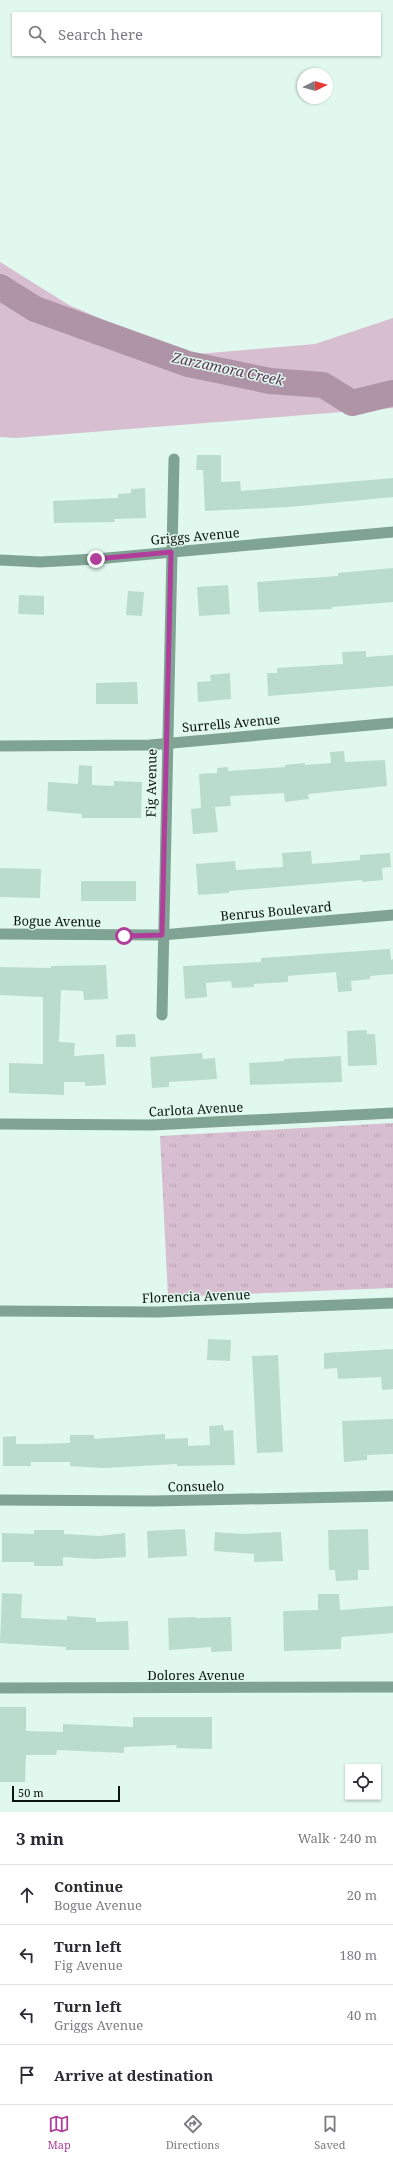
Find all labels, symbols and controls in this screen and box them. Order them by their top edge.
search box [12,12,381,56]
icon: search [26,23,48,45]
text: Search here [58,24,143,44]
north arrow [297,68,333,104]
water label: Zarzamora Creek [169,347,287,390]
street label: Griggs Avenue [150,523,240,549]
route end [87,550,105,568]
street label: Surrells Avenue [181,710,281,736]
street label: Fig Avenue [141,748,161,817]
street label: Benrus Boulevard [220,897,332,925]
street label: Bogue Avenue [13,911,101,931]
route start [115,927,133,945]
street label: Carlota Avenue [148,1098,244,1120]
street label: Florencia Avenue [142,1285,251,1307]
street label: Consuelo [168,1477,224,1495]
street label: Dolores Avenue [147,1666,245,1684]
map controls [345,1764,381,1800]
button: locate [345,1764,381,1800]
scale bar [12,1784,120,1803]
text: 50 m [18,1785,44,1800]
text: 3 min [16,1827,64,1850]
text: Walk · 240 m [298,1829,377,1847]
text: Continue [54,1876,123,1896]
icon: ahead [16,1884,38,1906]
text: 20 m [347,1886,377,1904]
text: Bogue Avenue [54,1896,142,1914]
text: Turn left [54,1936,122,1956]
icon: left [16,1944,38,1966]
text: 180 m [340,1946,377,1964]
text: Fig Avenue [54,1956,123,1974]
text: Turn left [54,1996,122,2016]
icon: left [16,2004,38,2026]
text: 40 m [347,2006,377,2024]
text: Griggs Avenue [54,2016,143,2034]
icon: arrive [16,2064,38,2086]
text: Arrive at destination [54,2065,213,2085]
tab: Map [47,2113,71,2152]
tab: Directions [166,2113,219,2152]
tab: Saved [314,2113,346,2152]

